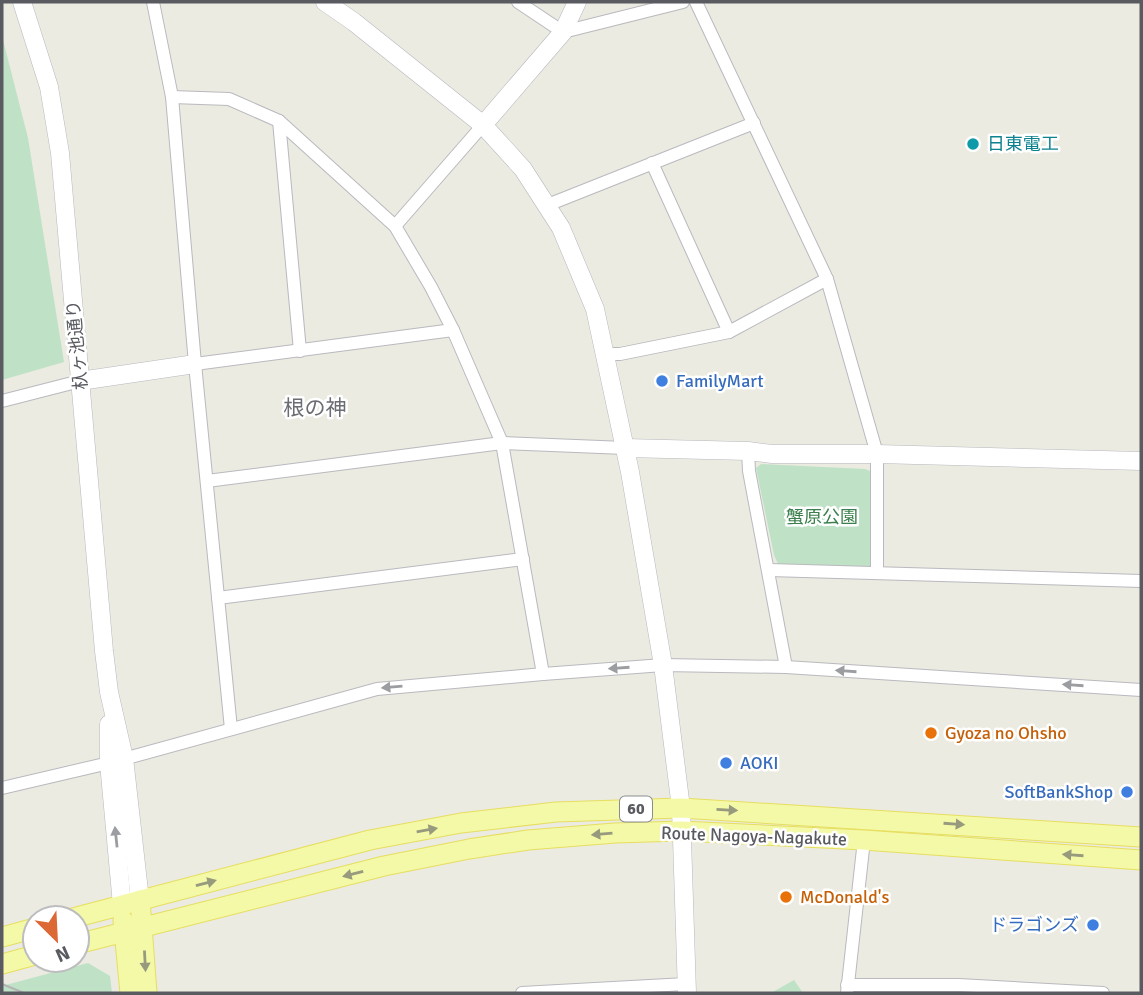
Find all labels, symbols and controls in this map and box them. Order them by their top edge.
place label: 日東電工 [987,133,1059,155]
marker: 日東電工 [965,136,981,152]
street label: 杁ヶ池通り [62,299,92,391]
place label: FamilyMart [676,370,764,392]
marker: FamilyMart [654,373,670,389]
district label: 根の神 [284,395,347,421]
park label: 蟹原公園 [786,506,858,528]
one-way arrow [608,663,630,674]
one-way arrow [835,665,857,676]
one-way arrow [1062,680,1084,691]
one-way arrow [381,682,403,693]
place label: Gyoza no Ohsho [945,722,1067,744]
marker: Gyoza no Ohsho [923,725,939,741]
place label: AOKI [740,752,779,774]
marker: AOKI [718,755,734,771]
place label: SoftBankShop [1004,781,1113,803]
marker: SoftBankShop [1119,784,1135,800]
road number: 60 [620,796,652,822]
one-way arrow [716,805,738,816]
one-way arrow [943,819,965,830]
street label: Route Nagoya-Nagakute [661,822,847,850]
one-way arrow [416,824,438,835]
one-way arrow [110,826,121,848]
one-way arrow [590,829,612,840]
one-way arrow [1062,849,1084,860]
one-way arrow [342,869,364,880]
one-way arrow [195,877,217,888]
place label: McDonald's [800,886,889,908]
marker: McDonald's [778,889,794,905]
north arrow [21,904,91,974]
place label: ドラゴンズ [989,914,1079,936]
marker: ドラゴンズ [1085,917,1101,933]
text: N [52,940,73,967]
one-way arrow [139,950,150,972]

